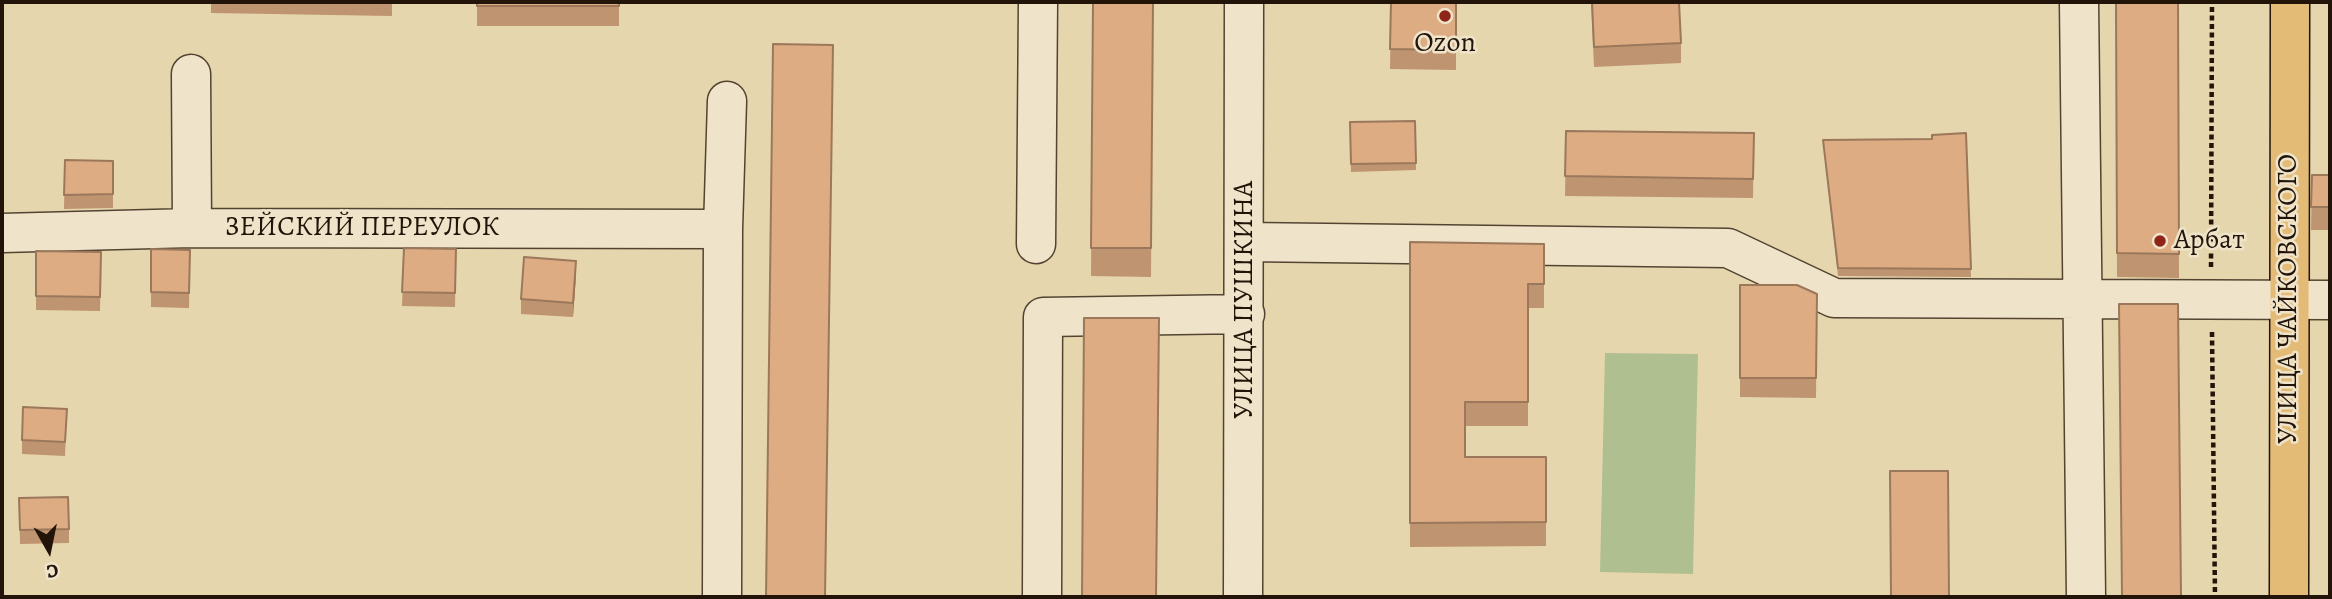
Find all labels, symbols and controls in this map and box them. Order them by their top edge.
marker: Ozon [1437,8,1453,24]
place label: Ozon [1414,27,1476,61]
street label: УЛИЦА ЧАЙКОВСКОГО [2272,154,2306,444]
street label: УЛИЦА ПУШКИНА [1228,181,1262,419]
street label: ЗЕЙСКИЙ ПЕРЕУЛОК [225,211,499,245]
place label: Арбат [2174,224,2245,258]
marker: Арбат [2152,233,2168,249]
north arrow [14,515,84,585]
text: С [44,557,60,584]

